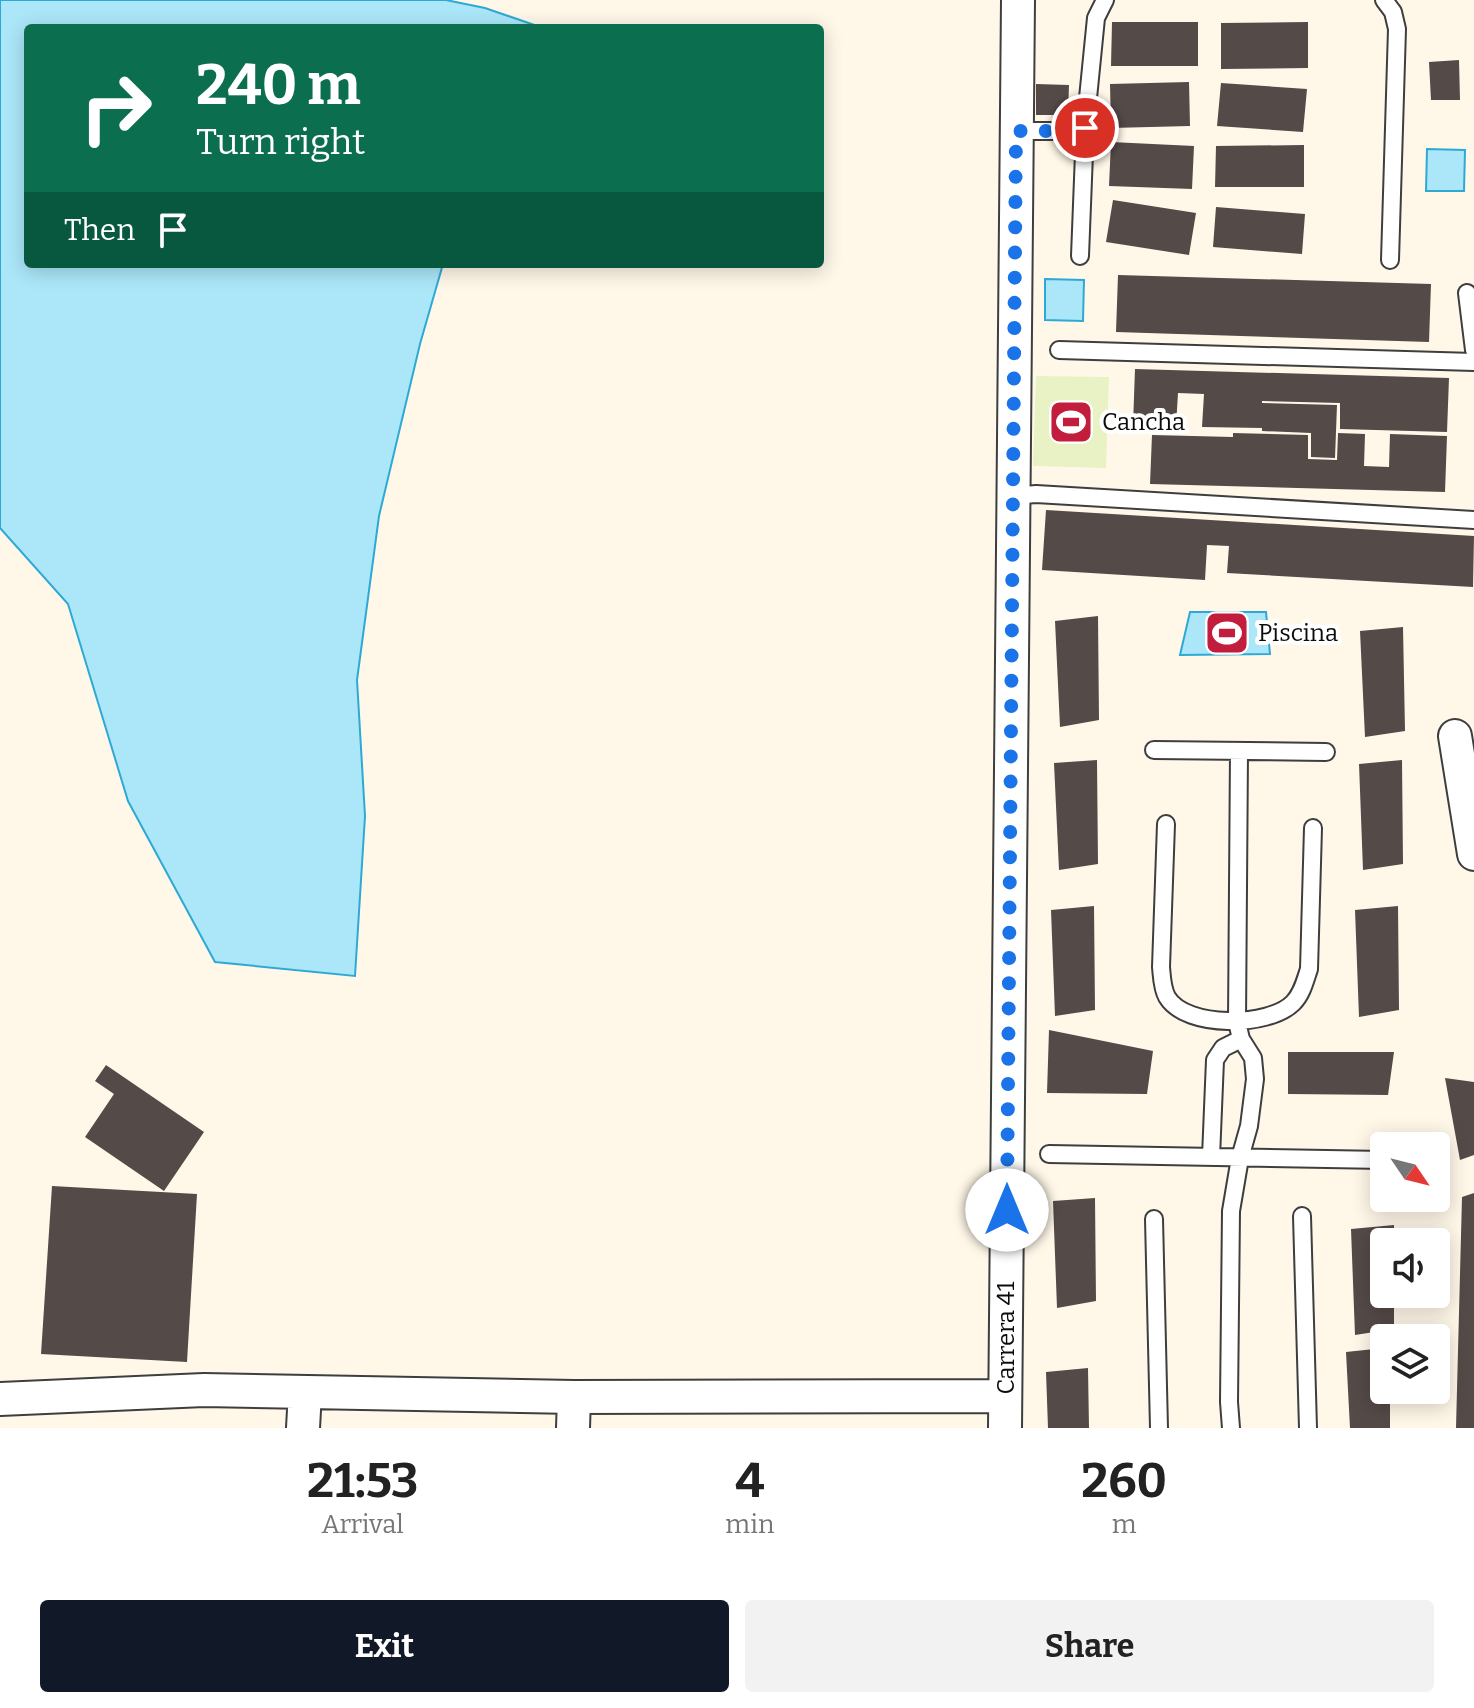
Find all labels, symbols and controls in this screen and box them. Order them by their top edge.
text: 240 m [196,52,361,119]
icon: right [64,56,168,160]
pin [1051,94,1119,162]
icon: arrive [1063,106,1107,150]
text: Turn right [196,120,365,164]
icon: arrive [151,208,195,252]
text: Then [64,212,135,248]
sports icon: Cancha [1047,398,1095,446]
place label: Cancha [1102,408,1185,436]
sports icon: Piscina [1203,609,1251,657]
place label: Piscina [1258,619,1338,647]
north arrow [1370,1132,1450,1212]
map controls [1370,1132,1450,1404]
position arrow [965,1168,1049,1252]
button: sound [1370,1228,1450,1308]
street label: Carrera 41 [992,1281,1020,1395]
button: layers [1370,1324,1450,1404]
text: 21:53 [307,1452,418,1510]
text: 4 [735,1452,764,1510]
text: 260 [1081,1452,1167,1510]
text: Arrival [321,1509,404,1540]
text: min [725,1509,774,1540]
text: m [1112,1509,1137,1540]
button: Exit [40,1600,729,1692]
button: Share [745,1600,1434,1692]

